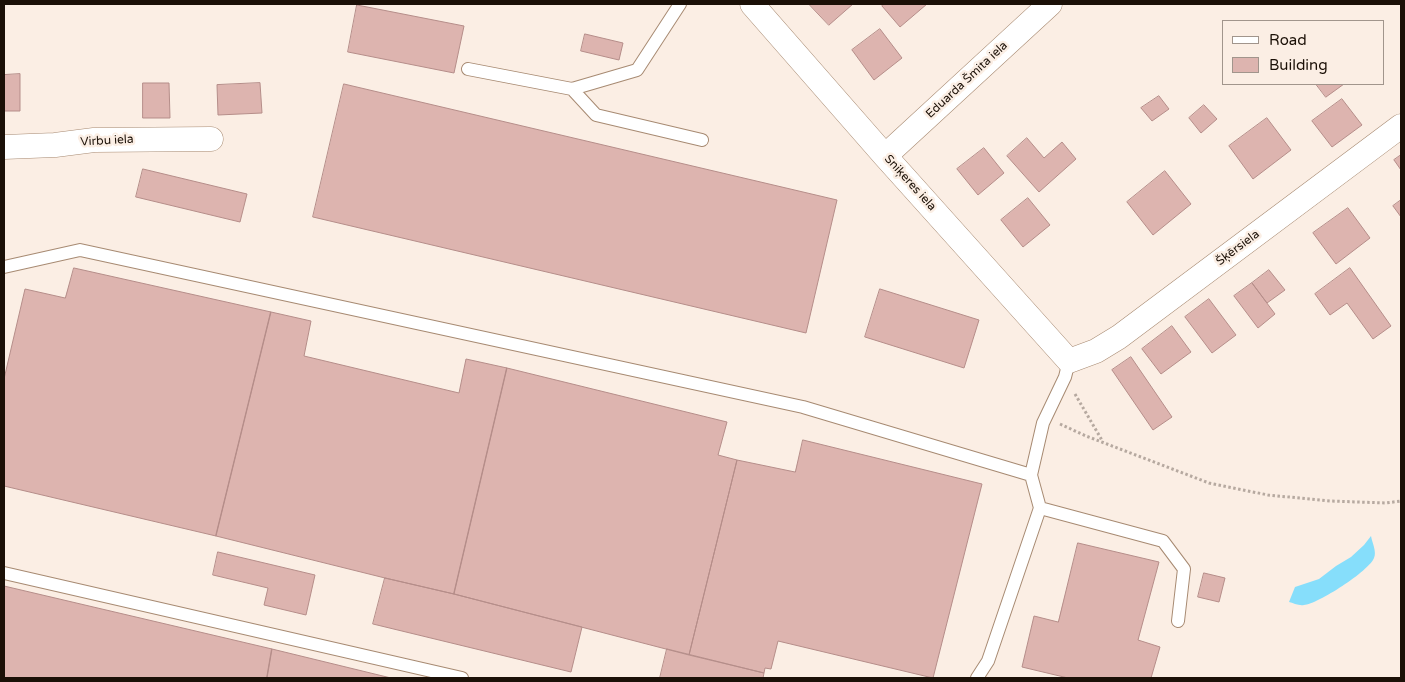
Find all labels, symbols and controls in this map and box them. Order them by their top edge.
legend [1222,20,1385,85]
text: Road [1269,31,1307,49]
street label: Eduarda Šmita iela [923,39,1011,121]
text: Building [1269,56,1328,74]
street label: Virbu iela [80,132,134,150]
street label: Sniķeres iela [881,152,939,214]
street label: Šķērsiela [1214,227,1262,269]

